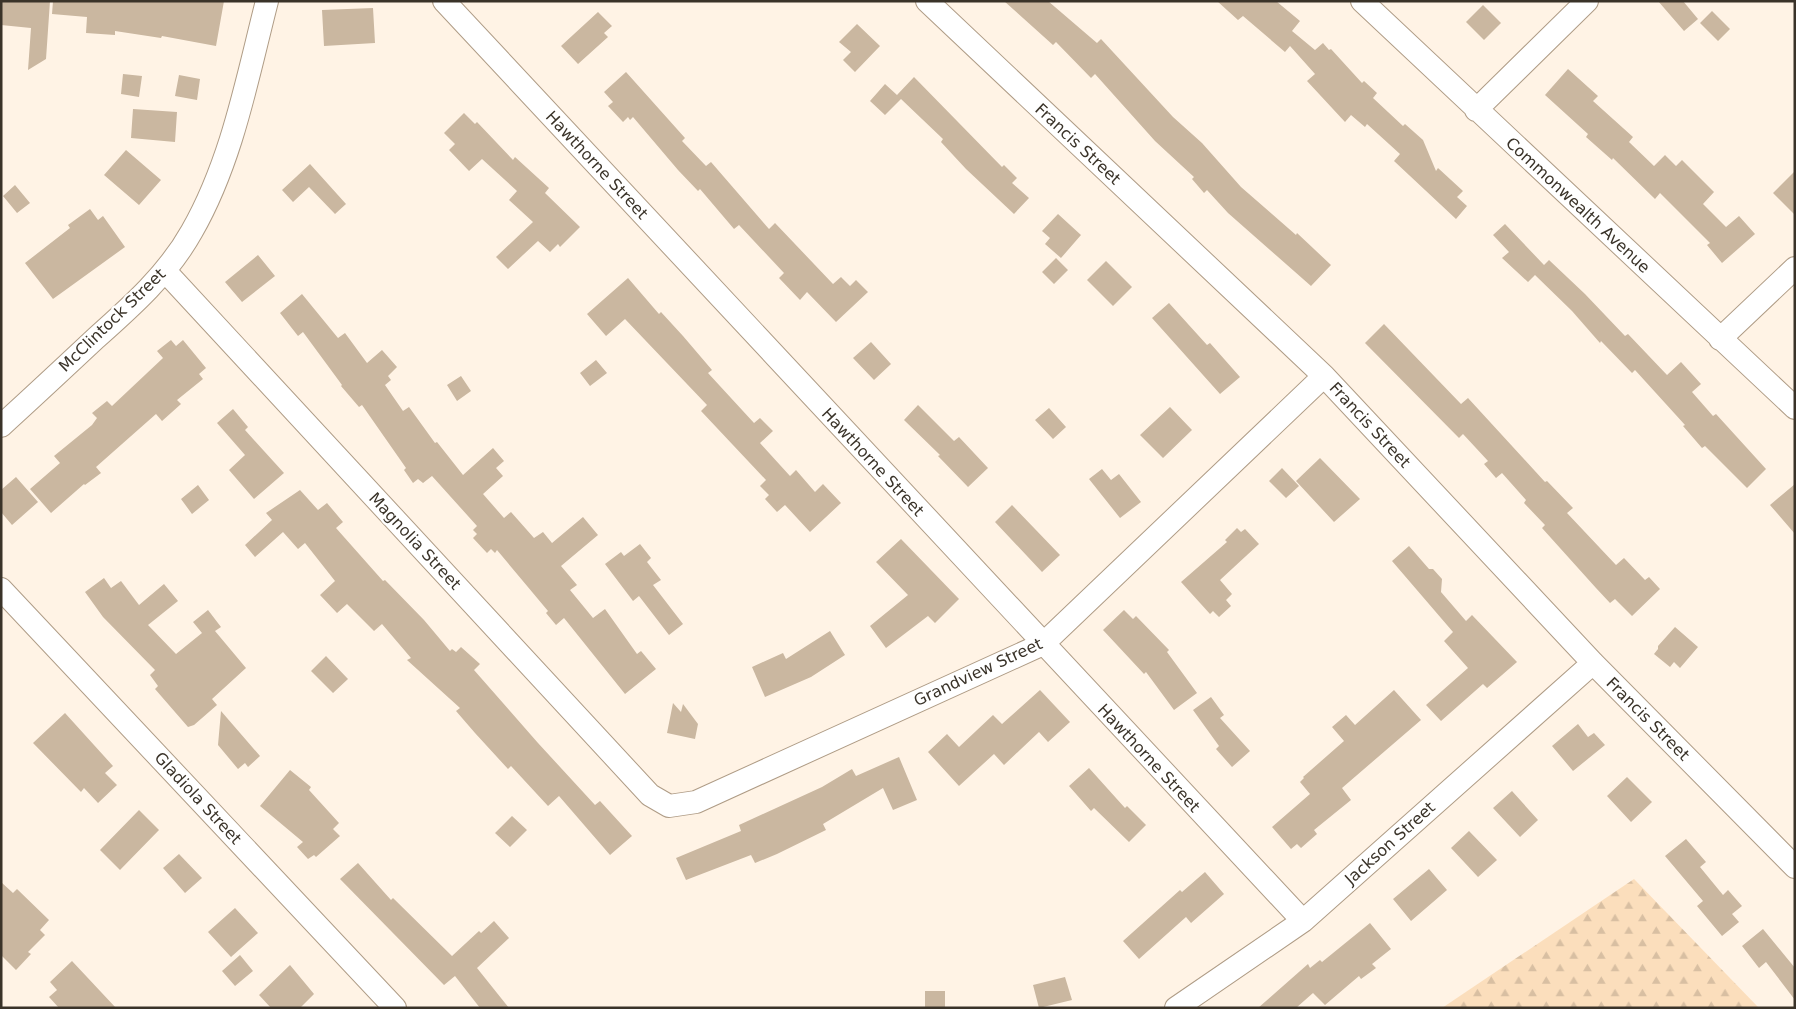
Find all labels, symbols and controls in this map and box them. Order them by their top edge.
street label: Francis Street [1031,100,1125,188]
street label: Hawthorne Street [542,107,652,223]
street label: Commonwealth Avenue [1502,133,1654,277]
street label: McClintock Street [55,264,169,376]
street label: Francis Street [1326,378,1414,472]
street label: Hawthorne Street [818,404,928,520]
street label: Magnolia Street [365,488,465,594]
street label: Grandview Street [911,634,1045,710]
street label: Francis Street [1602,673,1694,765]
street label: Hawthorne Street [1094,700,1204,816]
street label: Gladiola Street [150,748,246,848]
street label: Jackson Street [1340,798,1439,889]

